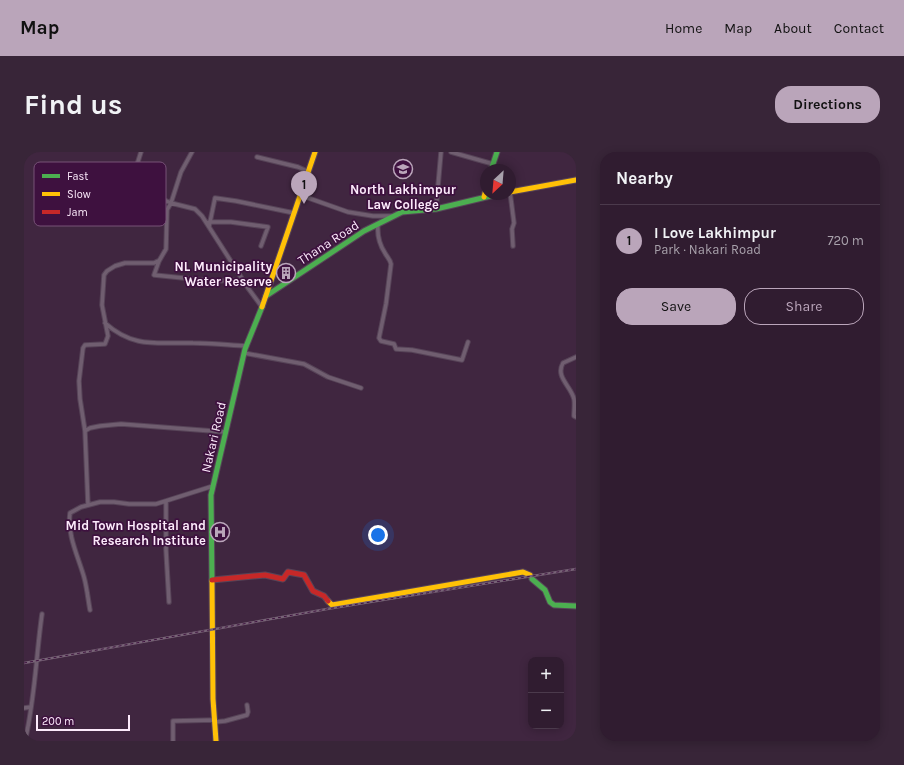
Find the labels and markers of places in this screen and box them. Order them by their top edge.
school or university icon: North Lakhimpur Law College [392,158,414,180]
pin: 1 [291,171,317,204]
place label: North Lakhimpur Law College [350,182,457,212]
place label: NL Municipality Water Reserve [175,259,272,289]
building icon: NL Municipality Water Reserve [275,262,297,284]
place label: Mid Town Hospital and Research Institute [66,518,206,548]
hospital icon: Mid Town Hospital and Research Institute [209,521,231,543]

